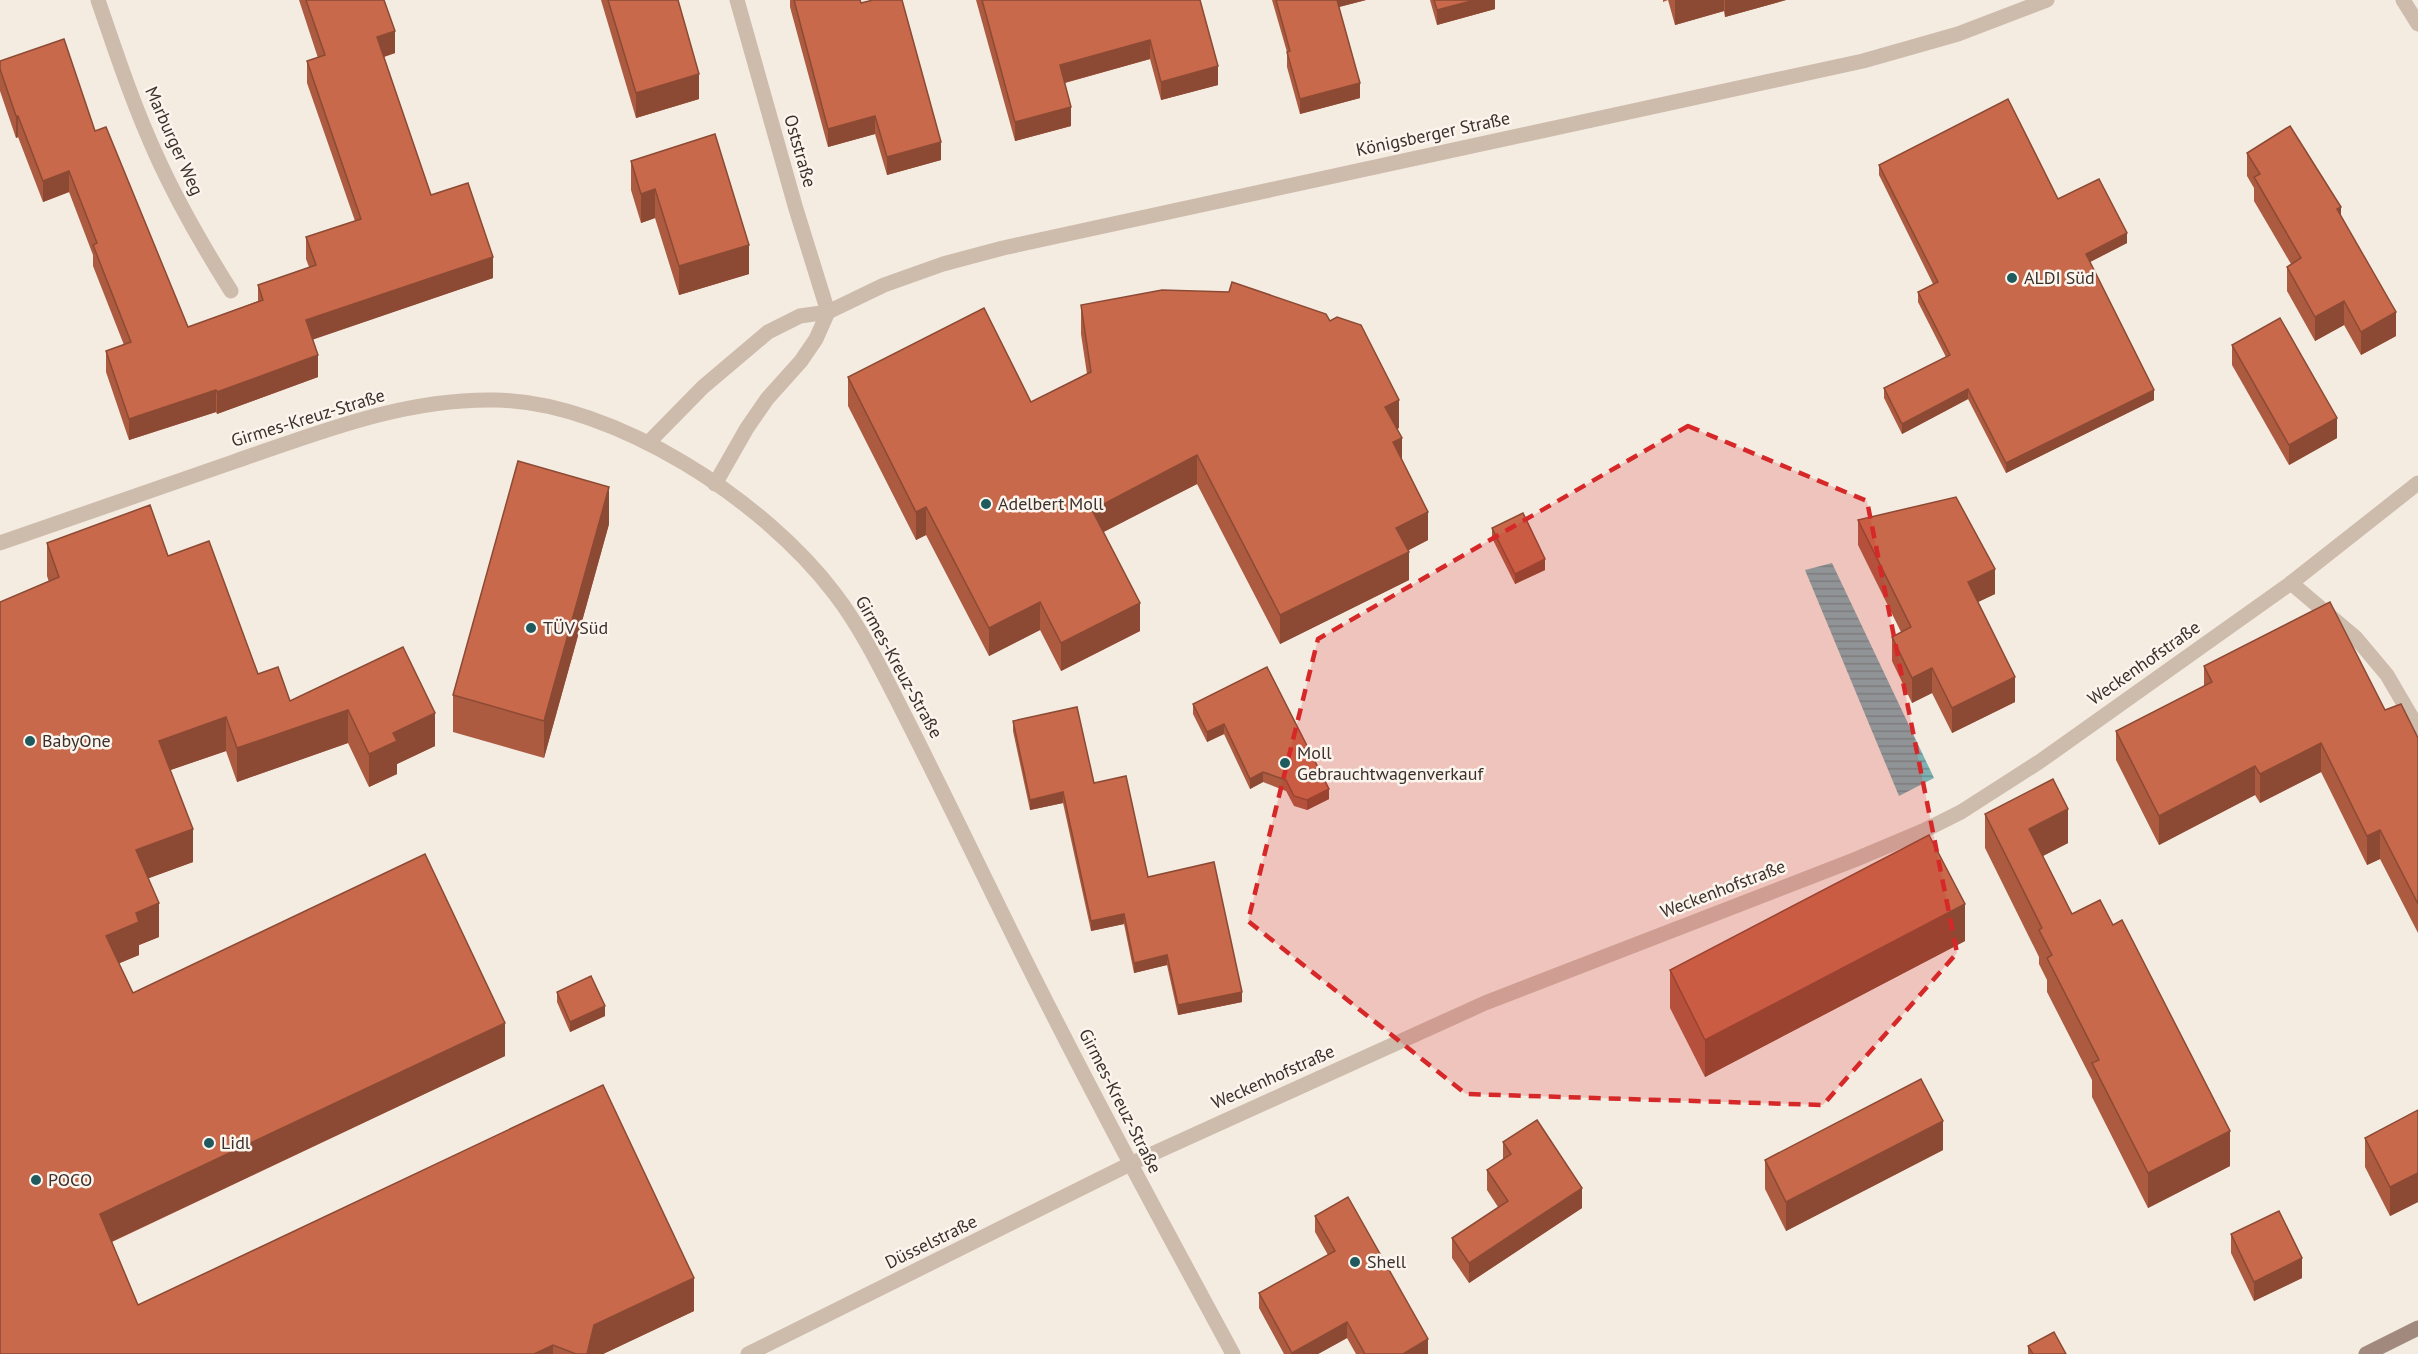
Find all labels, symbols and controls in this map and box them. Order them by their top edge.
street label: Marburger Weg [140,83,209,199]
street label: Königsberger Straße [1354,106,1512,161]
street label: Oststraße [779,112,822,190]
place label: ALDI Süd [2024,266,2095,289]
marker: ALDI Süd [2005,271,2019,285]
street label: Girmes-Kreuz-Straße [228,383,388,452]
place label: Adelbert Moll [998,492,1104,515]
marker: Adelbert Moll [979,497,993,511]
street label: Girmes-Kreuz-Straße [851,591,948,742]
street label: Weckenhofstraße [2083,615,2204,710]
place label: TÜV Süd [543,616,608,639]
marker: TÜV Süd [524,621,538,635]
place label: BabyOne [42,729,111,752]
marker: BabyOne [23,734,37,748]
place label: Moll Gebrauchtwagenverkauf [1297,741,1485,785]
marker: Moll Gebrauchtwagenverkauf [1278,756,1292,770]
street label: Weckenhofstraße [1657,854,1789,923]
street label: Girmes-Kreuz-Straße [1074,1024,1167,1177]
street label: Weckenhofstraße [1208,1039,1338,1114]
place label: Lidl [221,1131,251,1154]
marker: Lidl [202,1136,216,1150]
place label: POCO [48,1168,92,1191]
marker: POCO [29,1173,43,1187]
street label: Düsselstraße [881,1209,981,1274]
place label: Shell [1367,1250,1407,1273]
marker: Shell [1348,1255,1362,1269]

